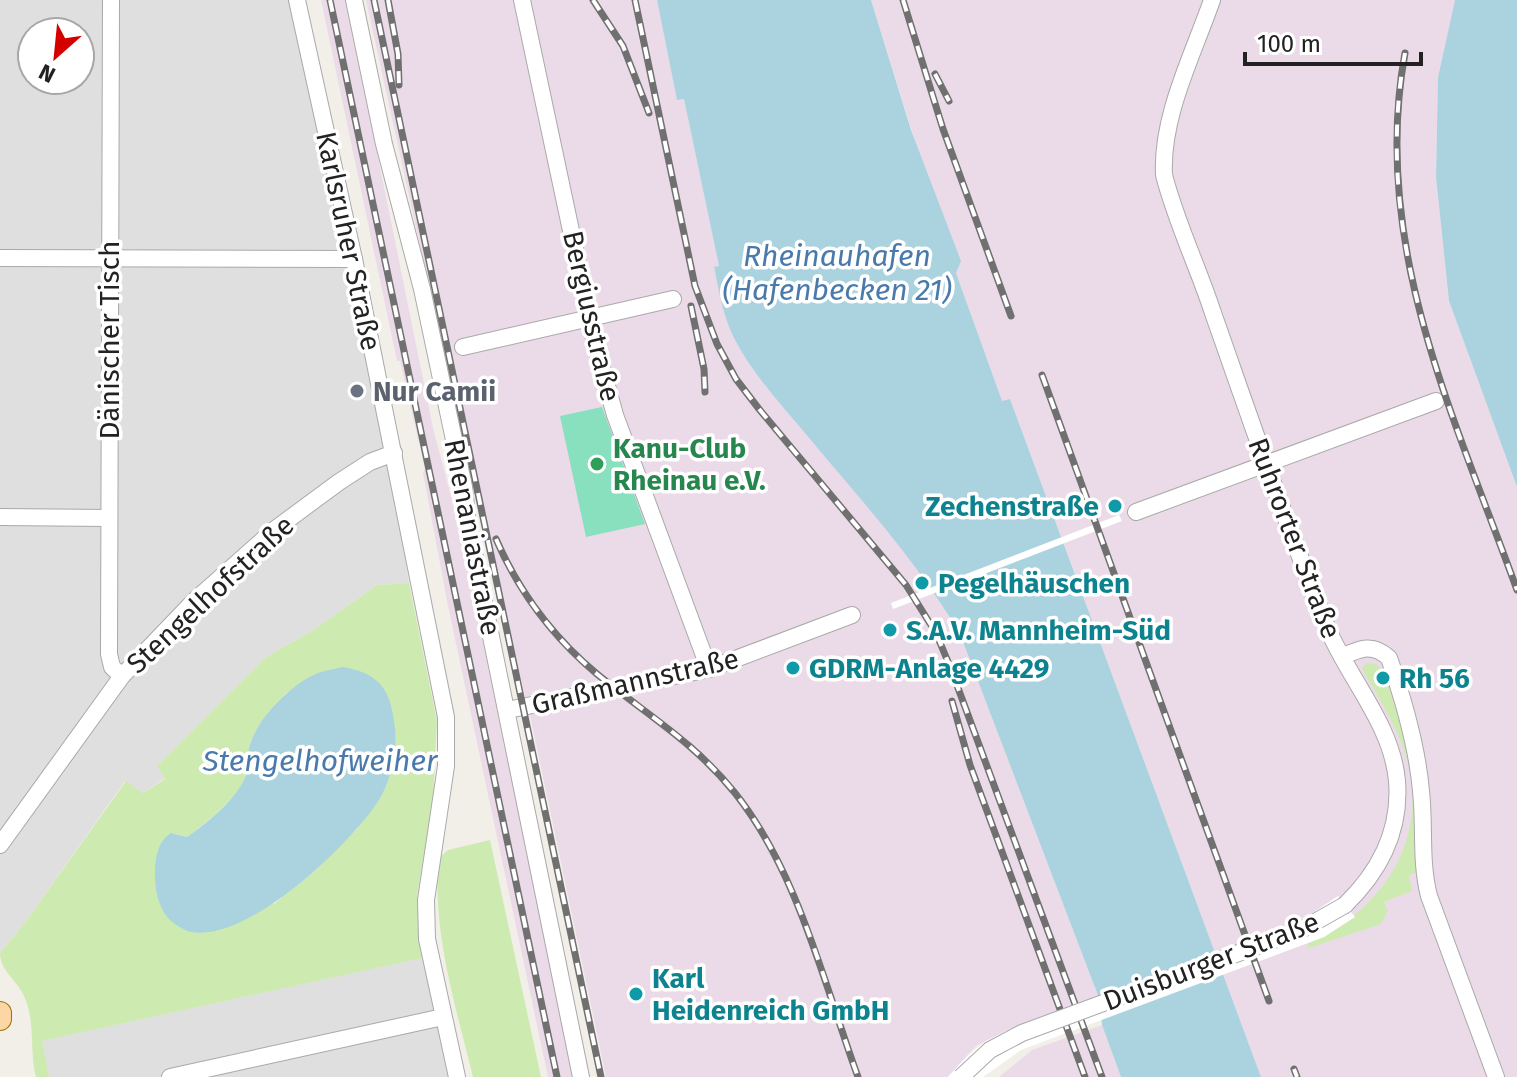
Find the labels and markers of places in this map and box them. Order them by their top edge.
place label: Nur Camii [373,375,496,408]
marker: Nur Camii [348,382,366,400]
place label: Kanu-Club Rheinau e.V. [613,432,766,497]
marker: Kanu-Club Rheinau e.V. [588,455,606,473]
place label: Zechenstraße [925,490,1099,523]
marker: Zechenstraße [1106,497,1124,515]
place label: Pegelhäuschen [938,567,1130,600]
marker: Pegelhäuschen [913,574,931,592]
place label: S.A.V. Mannheim-Süd [906,614,1171,647]
marker: S.A.V. Mannheim-Süd [881,621,899,639]
place label: GDRM-Anlage 4429 [809,652,1049,685]
marker: GDRM-Anlage 4429 [784,659,802,677]
place label: Rh 56 [1399,662,1470,695]
marker: Rh 56 [1374,669,1392,687]
place label: Karl Heidenreich GmbH [652,962,889,1027]
marker: Karl Heidenreich GmbH [627,985,645,1003]

